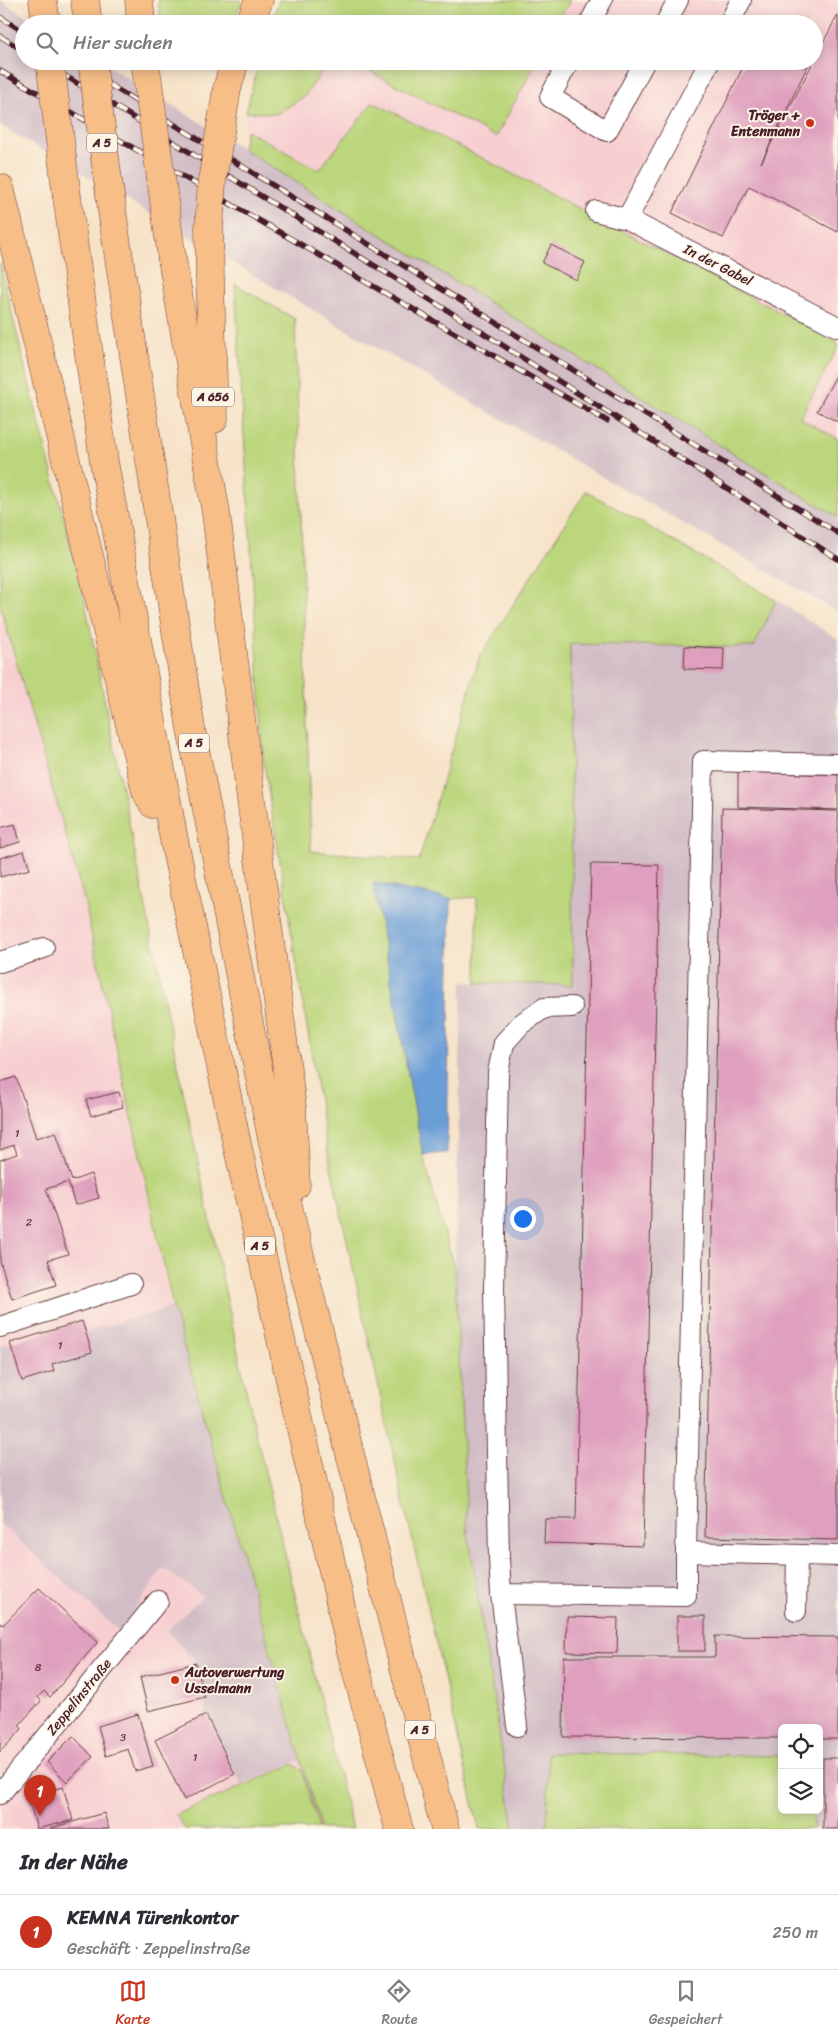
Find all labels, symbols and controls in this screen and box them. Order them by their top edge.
search box [15,15,823,70]
text: Hier suchen [73,26,173,59]
icon: search [33,29,61,57]
place label: Tröger + Entenmann [731,103,800,144]
marker: Tröger + Entenmann [804,117,816,129]
road number: A 5 [87,134,117,152]
street label: In der Gabel [678,236,758,294]
road number: A 656 [192,388,234,407]
road number: A 5 [179,734,209,752]
house number: 1 [15,1124,20,1143]
your location [510,1206,536,1232]
house number: 2 [26,1213,33,1232]
road number: A 5 [245,1236,275,1256]
house number: 1 [58,1336,63,1355]
street label: Zeppelinstraße [40,1653,118,1741]
house number: 8 [35,1658,42,1677]
place label: Autoverwertung Usselmann [184,1660,285,1701]
marker: Autoverwertung Usselmann [169,1674,181,1686]
road number: A 5 [405,1720,435,1740]
map controls [778,1724,823,1814]
button: locate [778,1724,823,1769]
house number: 3 [120,1728,126,1747]
house number: 1 [193,1748,198,1767]
button: layers [778,1769,823,1814]
pin: 1 [24,1775,56,1816]
text: In der Nähe [20,1843,128,1881]
text: KEMNA Türenkontor [67,1901,238,1934]
text: 1 [33,1918,39,1947]
text: 250 m [772,1918,818,1947]
text: Geschäft · Zeppelinstraße [67,1934,250,1963]
tab: Karte [116,1977,150,2032]
tab: Route [381,1977,417,2032]
tab: Gespeichert [649,1977,722,2032]

